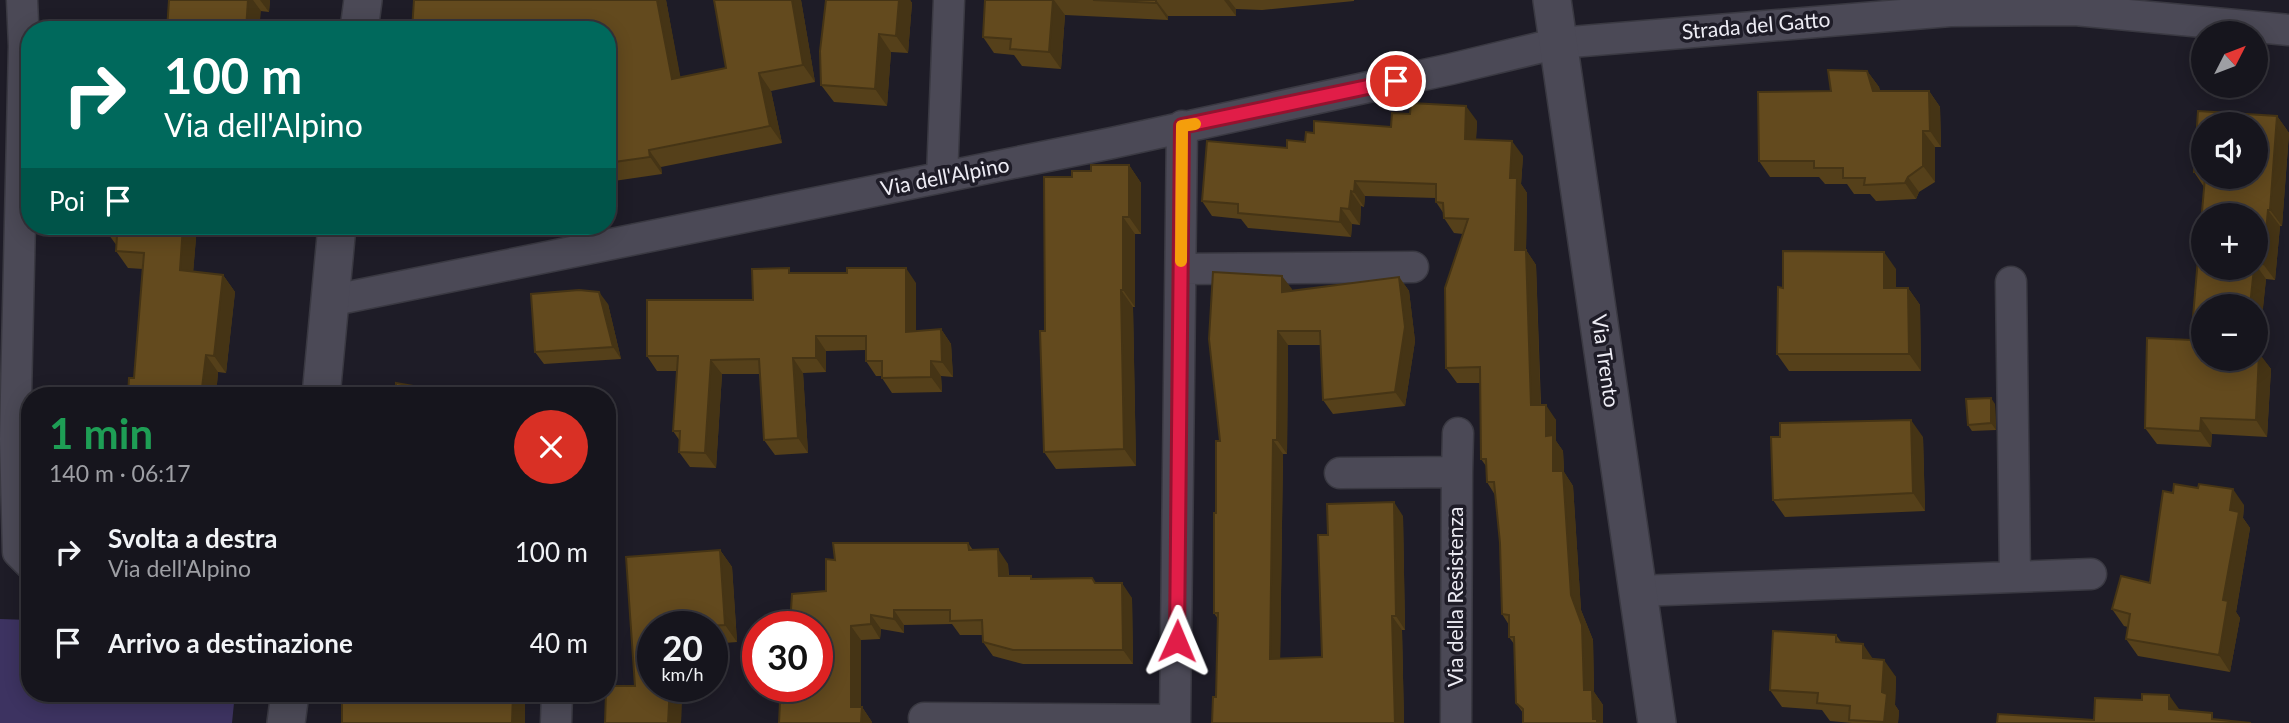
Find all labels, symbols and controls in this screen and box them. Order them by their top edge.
street label: Strada del Gatto [1681,6,1831,43]
north arrow [2191,21,2268,98]
map controls [2191,21,2268,371]
text: 100 m [164,46,302,104]
icon: right [49,49,140,140]
pin [1366,51,1426,111]
icon: arrive [1377,62,1415,100]
text: Via dell'Alpino [164,105,363,144]
button: sound [2191,112,2268,189]
street label: Via dell'Alpino [878,151,1011,200]
icon: arrive [99,182,137,220]
text: Poi [49,185,85,217]
button: + [2191,203,2268,280]
button: − [2191,294,2268,371]
street label: Via Trento [1588,313,1625,409]
text: 1 min [49,408,153,458]
button: close [514,410,588,484]
text: 140 m · 06:17 [49,459,191,487]
street label: Via della Resistenza [1442,507,1467,687]
text: Svolta a destra [108,522,278,554]
icon: right [49,533,87,571]
text: 100 m [515,536,588,568]
text: Via dell'Alpino [108,554,251,582]
position arrow [1140,604,1214,678]
speed limit sign: 30 [742,611,833,702]
icon: arrive [49,624,87,662]
text: 20 [662,626,703,668]
text: Arrivo a destinazione [108,627,353,659]
text: 40 m [530,627,588,659]
text: km/h [661,663,704,685]

